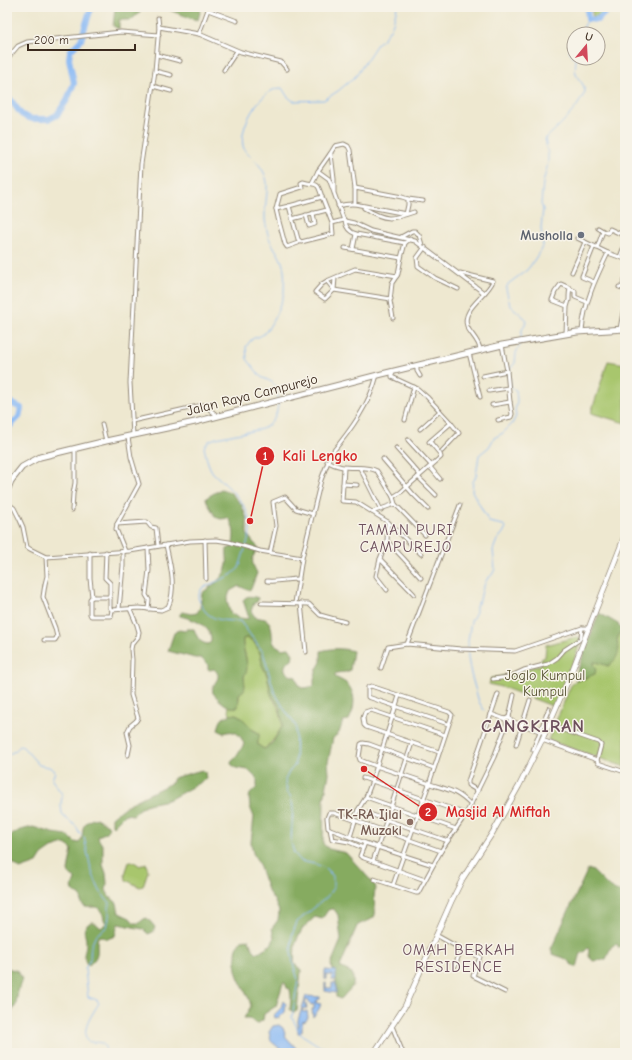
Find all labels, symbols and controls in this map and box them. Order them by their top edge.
scale bar [28,26,135,52]
north arrow [566,26,606,66]
text: U [583,30,594,44]
text: 200 m [34,33,69,47]
place label: Musholla [520,227,573,244]
marker: Musholla [576,230,586,240]
street label: Jalan Raya Campurejo [185,370,319,420]
callout: Kali Lengko [255,443,366,470]
text: Kali Lengko [283,447,358,465]
text: 1 [263,449,268,463]
district label: TAMAN PURI CAMPUREJO [359,521,454,556]
park label: Joglo Kumpul Kumpul [505,667,585,700]
district label: CANGKIRAN [481,716,585,737]
callout: Masjid Al Miftah [418,798,559,825]
text: Masjid Al Miftah [446,803,550,821]
text: 2 [425,805,431,819]
place label: TK-RA Ijlal Muzaki [338,806,402,839]
marker: TK-RA Ijlal Muzaki [405,817,415,827]
district label: OMAH BERKAH RESIDENCE [403,941,515,976]

